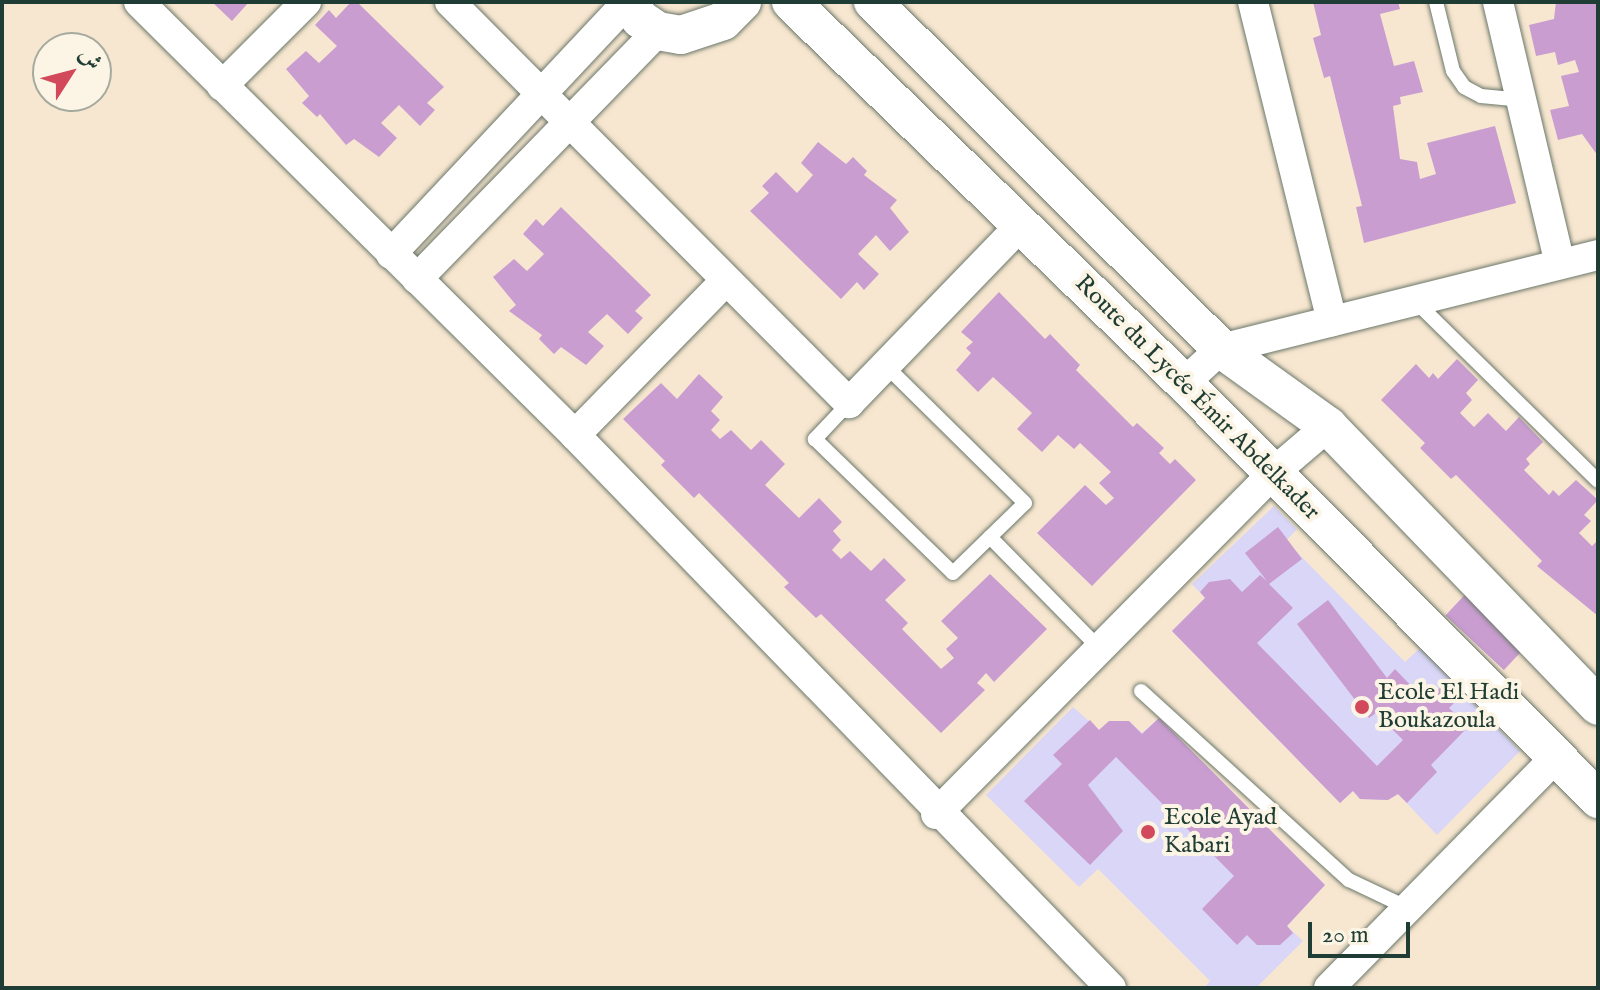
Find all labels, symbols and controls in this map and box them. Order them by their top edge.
north arrow [32,32,112,112]
text: ش [72,42,108,76]
street label: Route du Lycée Émir Abdelkader [1068,269,1326,527]
place label: Ecole El Hadi Boukazoula [1378,679,1519,735]
marker: Ecole El Hadi Boukazoula [1353,698,1371,716]
place label: Ecole Ayad Kabari [1164,804,1277,860]
marker: Ecole Ayad Kabari [1139,823,1157,841]
scale bar [1312,906,1414,956]
text: 20 m [1322,920,1369,951]

